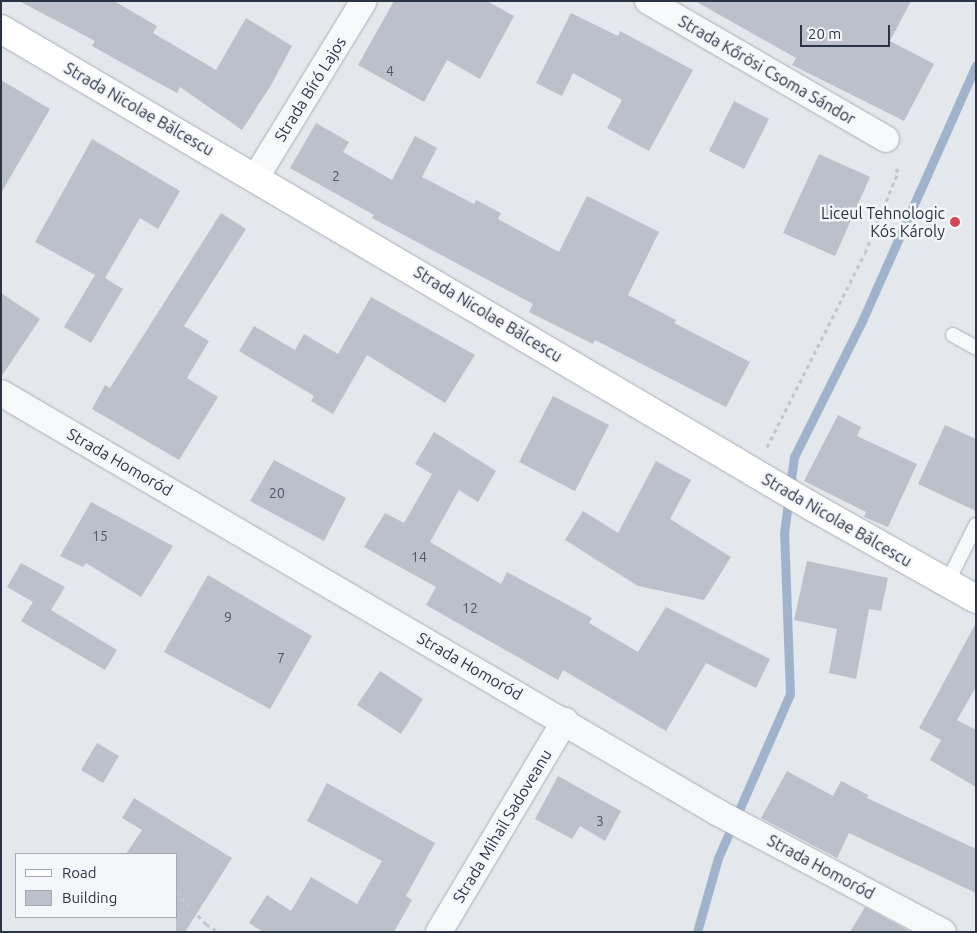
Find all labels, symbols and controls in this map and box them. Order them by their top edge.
street label: Strada Kőrösi Csoma Sándor [675,11,859,129]
scale bar [802,15,892,47]
text: 20 m [808,25,841,42]
street label: Strada Bíró Lajos [270,33,350,145]
street label: Strada Nicolae Bălcescu [61,58,217,160]
house number: 4 [386,63,394,79]
house number: 2 [332,168,340,184]
place label: Liceul Tehnologic Kós Károly [821,203,945,241]
marker: Liceul Tehnologic Kós Károly [949,216,961,228]
street label: Strada Nicolae Bălcescu [410,262,566,366]
street label: Strada Homoród [64,424,176,500]
street label: Strada Nicolae Bălcescu [759,469,915,571]
house number: 20 [269,485,285,501]
house number: 15 [92,528,108,544]
house number: 14 [411,549,427,565]
house number: 12 [462,600,478,616]
house number: 9 [224,609,232,625]
street label: Strada Homoród [414,628,526,704]
house number: 7 [277,650,285,666]
street label: Strada Mihail Sadoveanu [449,746,555,906]
house number: 3 [596,813,604,829]
street label: Strada Homoród [764,831,878,903]
legend [15,853,178,918]
text: Road [62,864,97,881]
text: Building [62,889,117,906]

